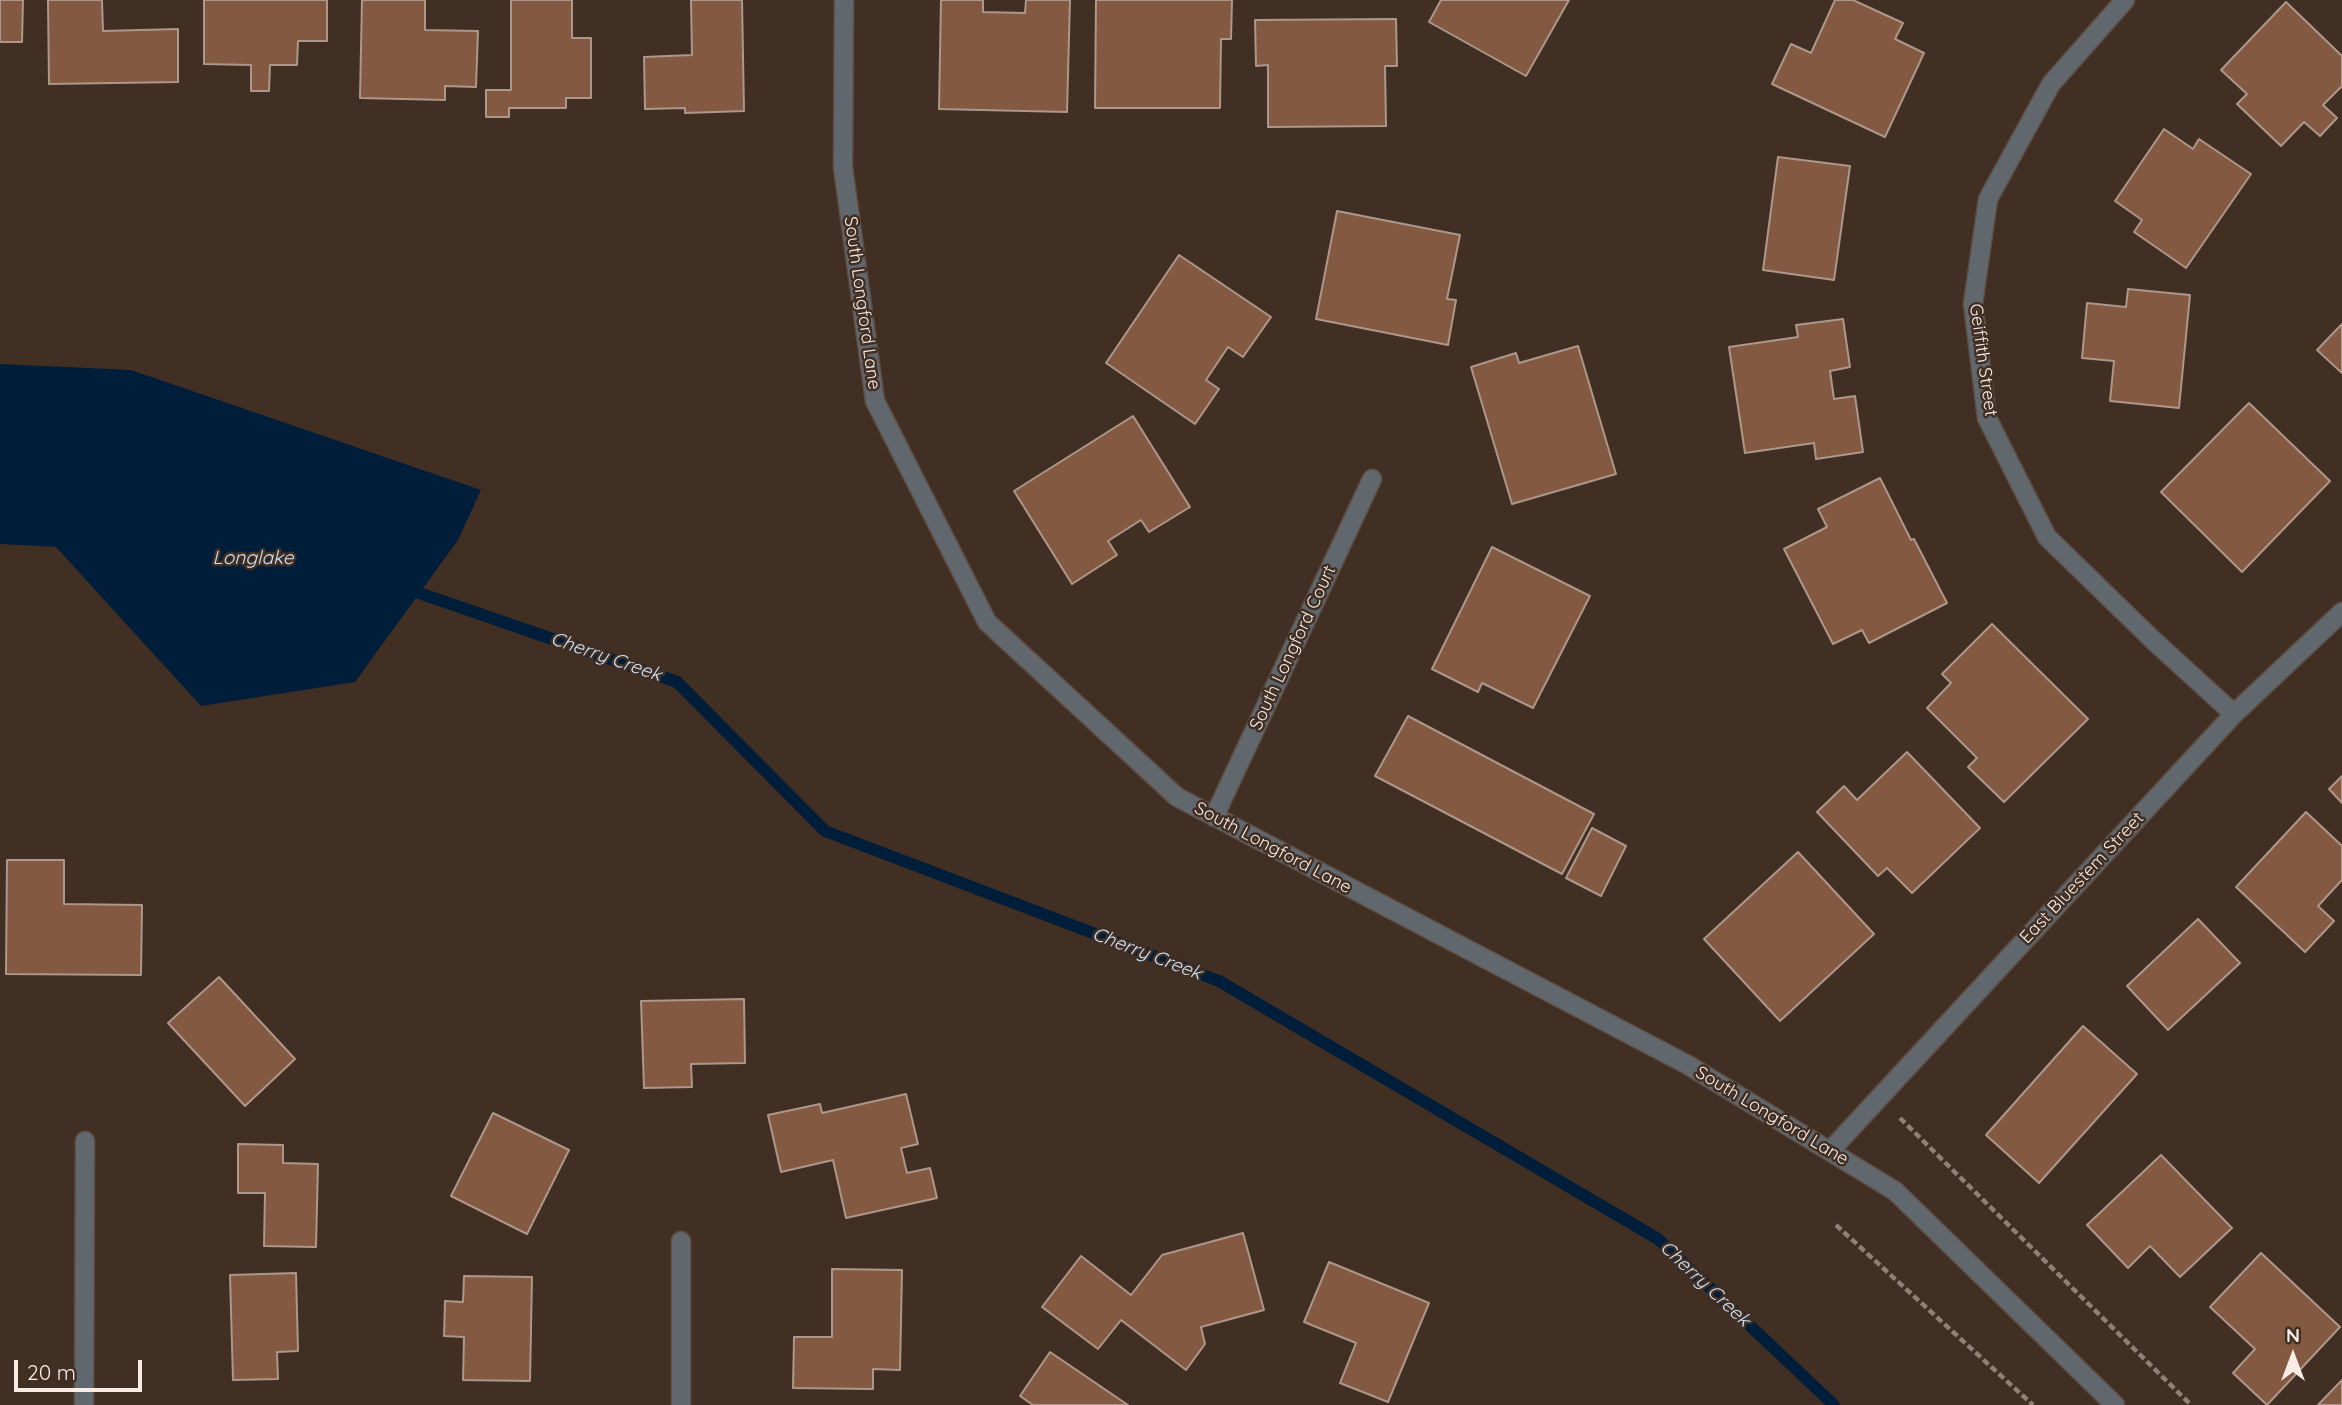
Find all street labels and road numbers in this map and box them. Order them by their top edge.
street label: South Longford Lane [839,215,885,391]
street label: Geiffith Street [1964,302,2002,418]
street label: South Longford Court [1245,562,1341,734]
street label: South Longford Lane [1191,797,1355,899]
street label: East Bluestem Street [2015,808,2149,948]
street label: South Longford Lane [1692,1062,1852,1170]

